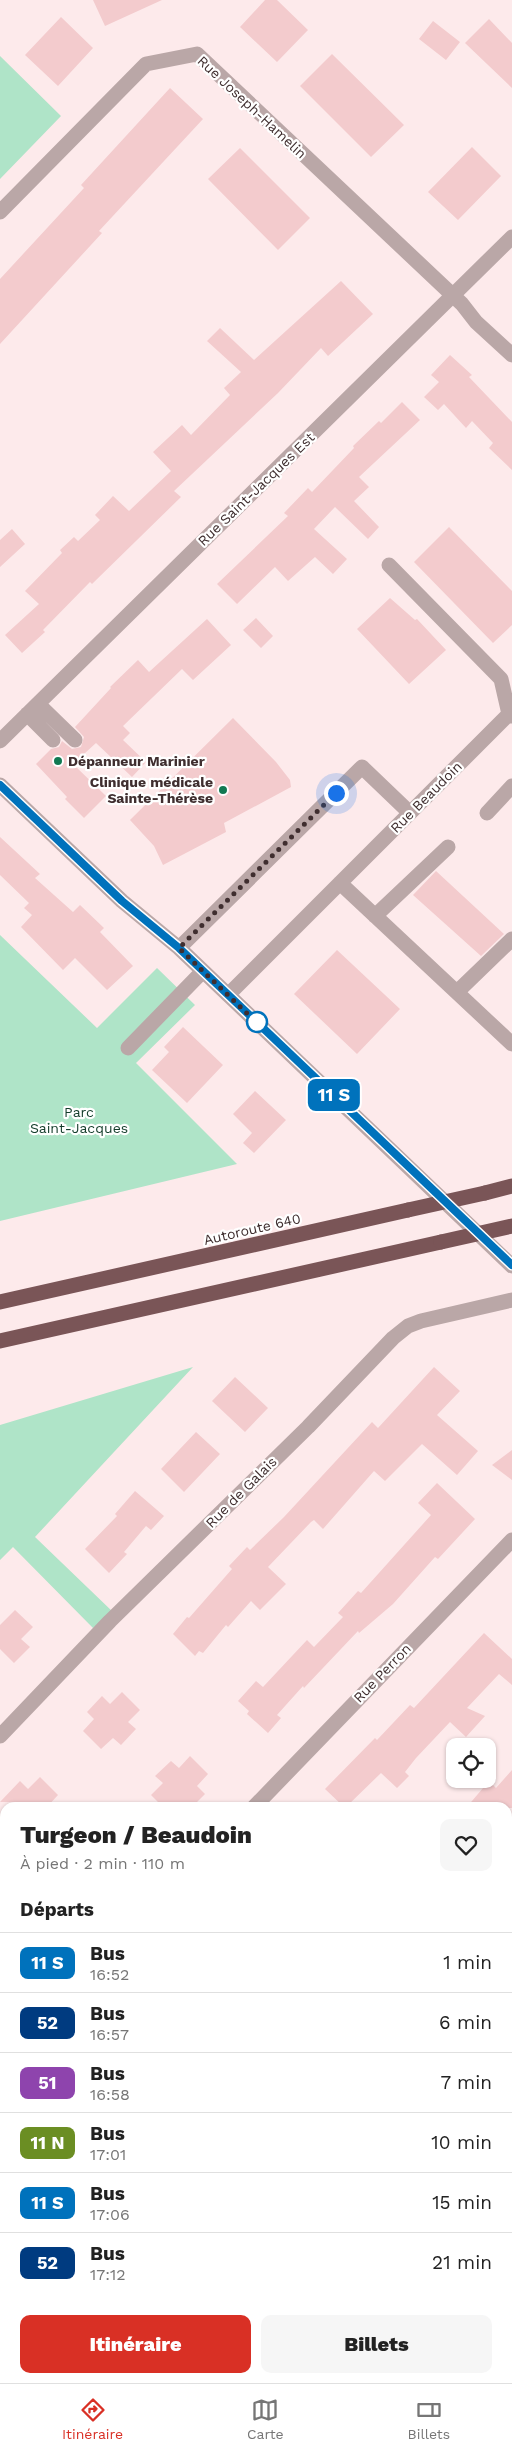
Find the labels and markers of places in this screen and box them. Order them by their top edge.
place label: Dépanneur Marinier [68,753,205,769]
marker: Dépanneur Marinier [52,755,64,767]
place label: Clinique médicale Sainte-Thérèse [90,774,213,806]
marker: Clinique médicale Sainte-Thérèse [217,784,229,796]
unlabelled marker [246,1011,268,1033]

